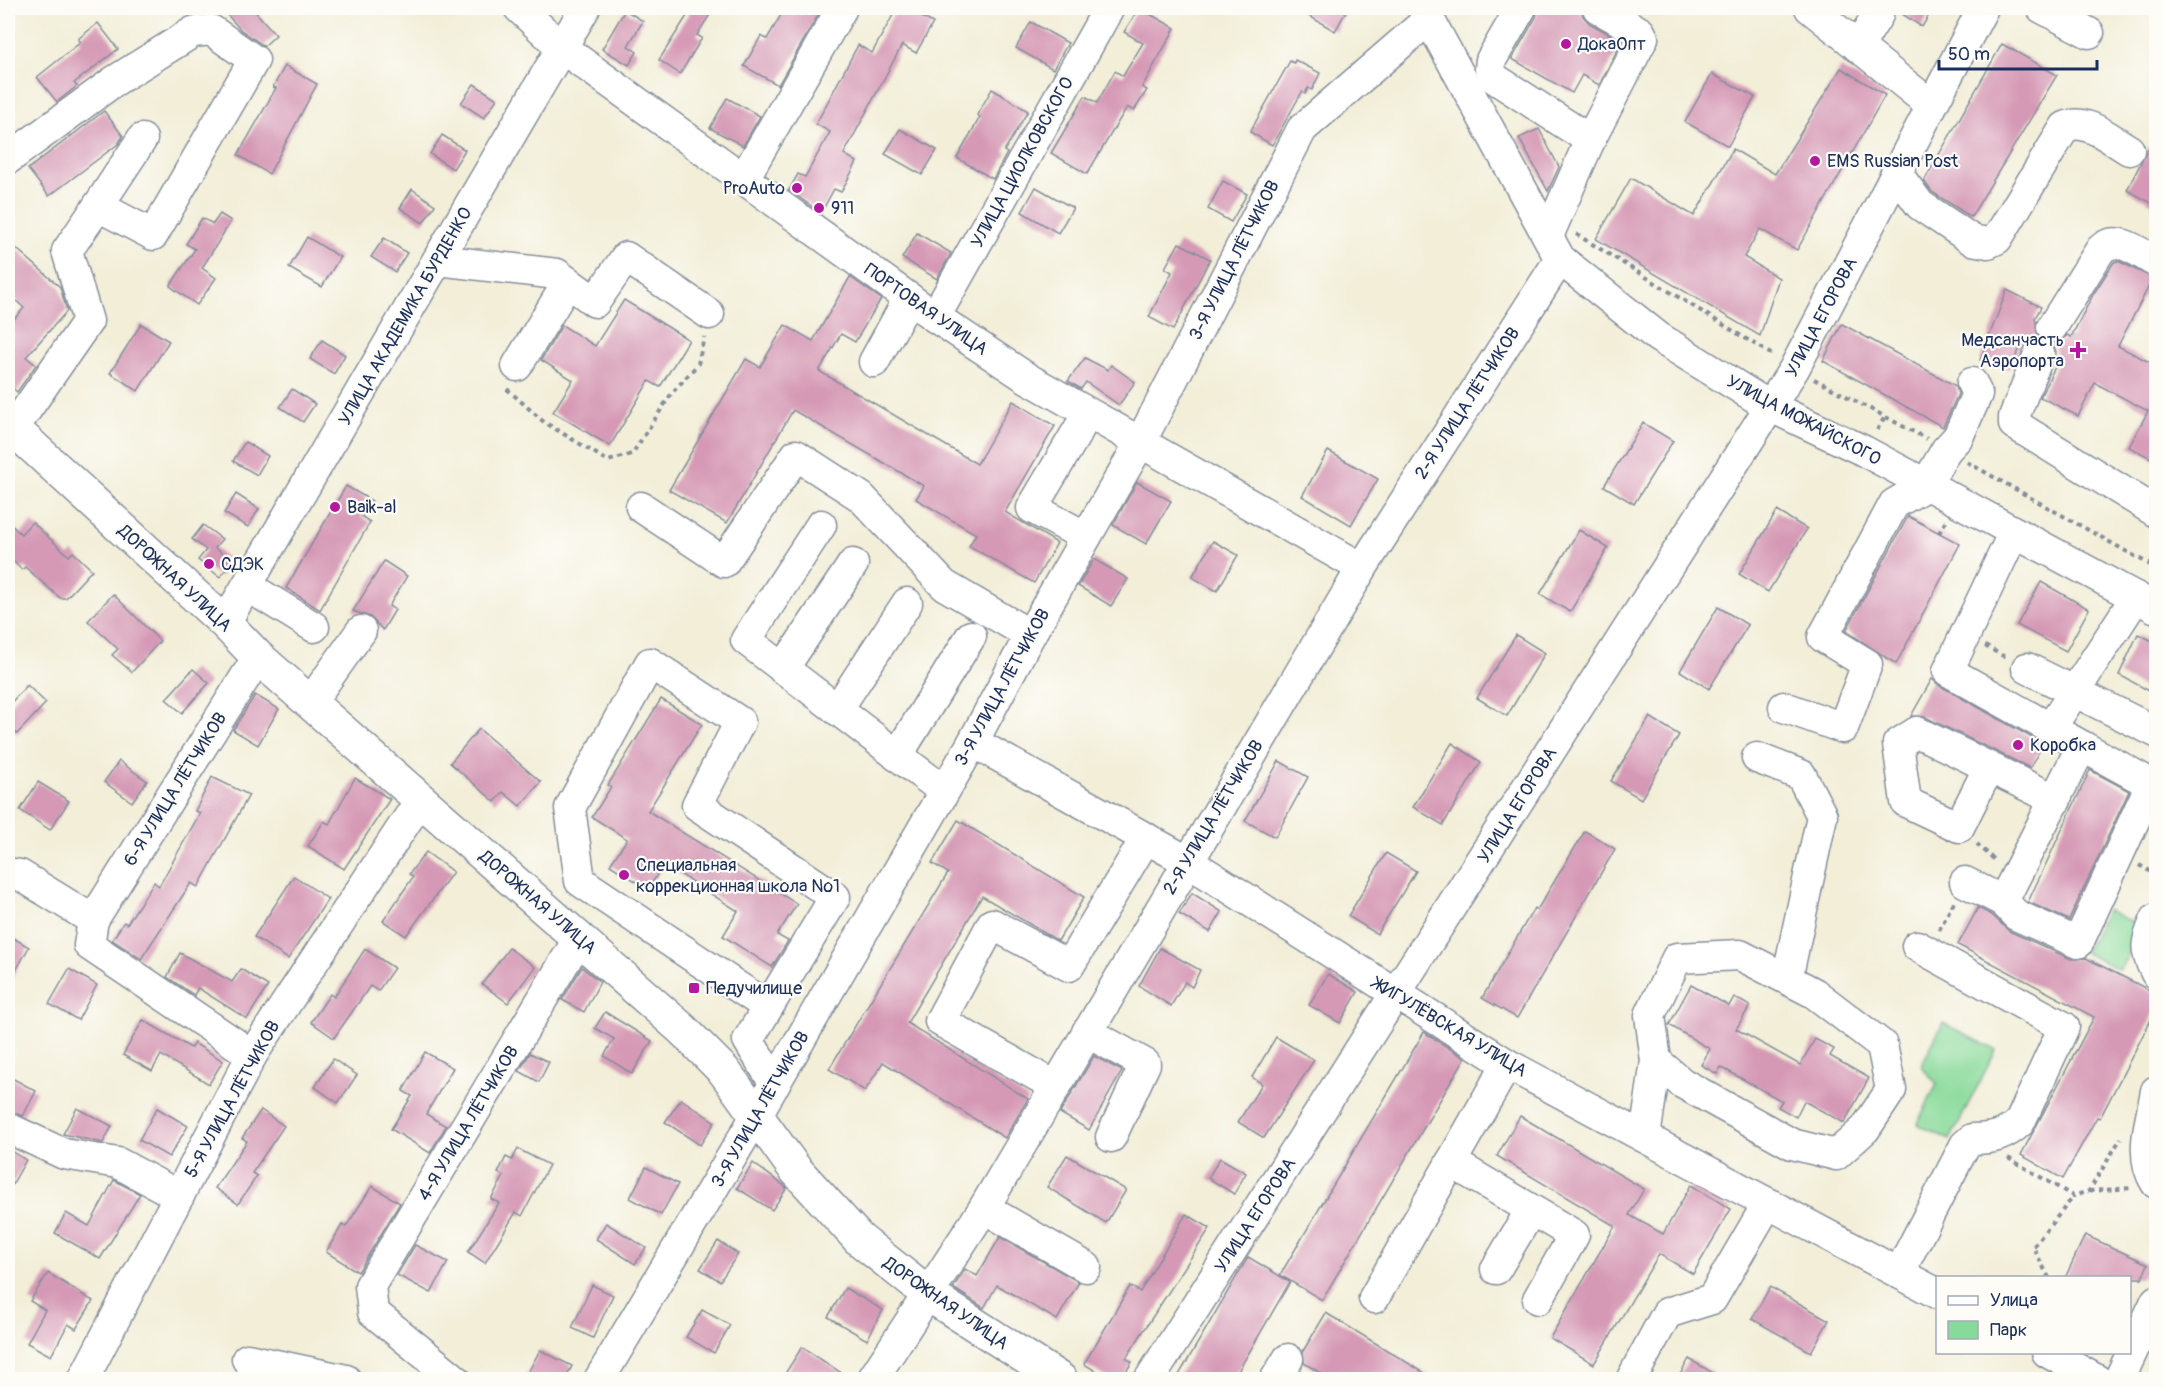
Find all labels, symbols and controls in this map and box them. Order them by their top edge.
place label: ДокаОпт [1577,33,1646,56]
scale bar [1939,33,2096,71]
marker: ДокаОпт [1559,37,1573,51]
text: 50 m [1948,43,1990,66]
street label: УЛИЦА ЦИОЛКОВСКОГО [966,73,1079,252]
place label: EMS Russian Рost [1827,150,1959,173]
marker: EMS Russian Рost [1808,154,1822,168]
street label: 3-Я УЛИЦА ЛЁТЧИКОВ [1184,176,1285,344]
place label: ProAuto [723,177,785,200]
marker: ProAuto [790,181,804,195]
place label: 911 [831,197,854,220]
marker: 911 [812,201,826,215]
street label: УЛИЦА АКАДЕМИКА БУРДЕНКО [333,203,477,429]
street label: УЛИЦА ЕГОРОВА [1780,253,1863,381]
street label: ПОРТОВАЯ УЛИЦА [859,258,992,361]
street label: 2-Я УЛИЦА ЛЁТЧИКОВ [1410,323,1525,484]
place label: Медсанчасть Аэропорта [1961,329,2064,373]
marker: Медсанчасть Аэропорта [2069,341,2087,359]
street label: УЛИЦА МОЖАЙСКОГО [1723,370,1885,471]
place label: Baik-al [347,496,397,519]
marker: Baik-al [328,500,342,514]
street label: ДОРОЖНАЯ УЛИЦА [112,519,237,637]
place label: СДЭК [221,553,264,576]
marker: СДЭК [202,557,216,571]
street label: 3-Я УЛИЦА ЛЁТЧИКОВ [950,604,1055,770]
street label: 6-Я УЛИЦА ЛЁТЧИКОВ [119,708,232,870]
place label: Коробка [2030,734,2096,757]
street label: 2-Я УЛИЦА ЛЁТЧИКОВ [1158,736,1269,899]
marker: Коробка [2011,738,2025,752]
street label: УЛИЦА ЕГОРОВА [1473,743,1562,868]
street label: ДОРОЖНАЯ УЛИЦА [474,845,601,960]
place label: Специальная коррекционная школа №1 [636,854,840,898]
marker: Специальная коррекционная школа №1 [617,868,631,882]
street label: ЖИГУЛЁВСКАЯ УЛИЦА [1366,971,1531,1083]
place label: Педучилище [706,977,802,1000]
marker: Педучилище [687,981,701,995]
street label: 5-Я УЛИЦА ЛЁТЧИКОВ [180,1017,285,1182]
street label: 3-Я УЛИЦА ЛЁТЧИКОВ [706,1027,815,1191]
street label: 4-Я УЛИЦА ЛЁТЧИКОВ [413,1042,524,1205]
street label: УЛИЦА ЕГОРОВА [1210,1153,1301,1277]
street label: ДОРОЖНАЯ УЛИЦА [878,1251,1013,1355]
legend [1936,1276,2131,1354]
text: Улица [1990,1289,2038,1312]
text: Парк [1990,1319,2027,1342]

